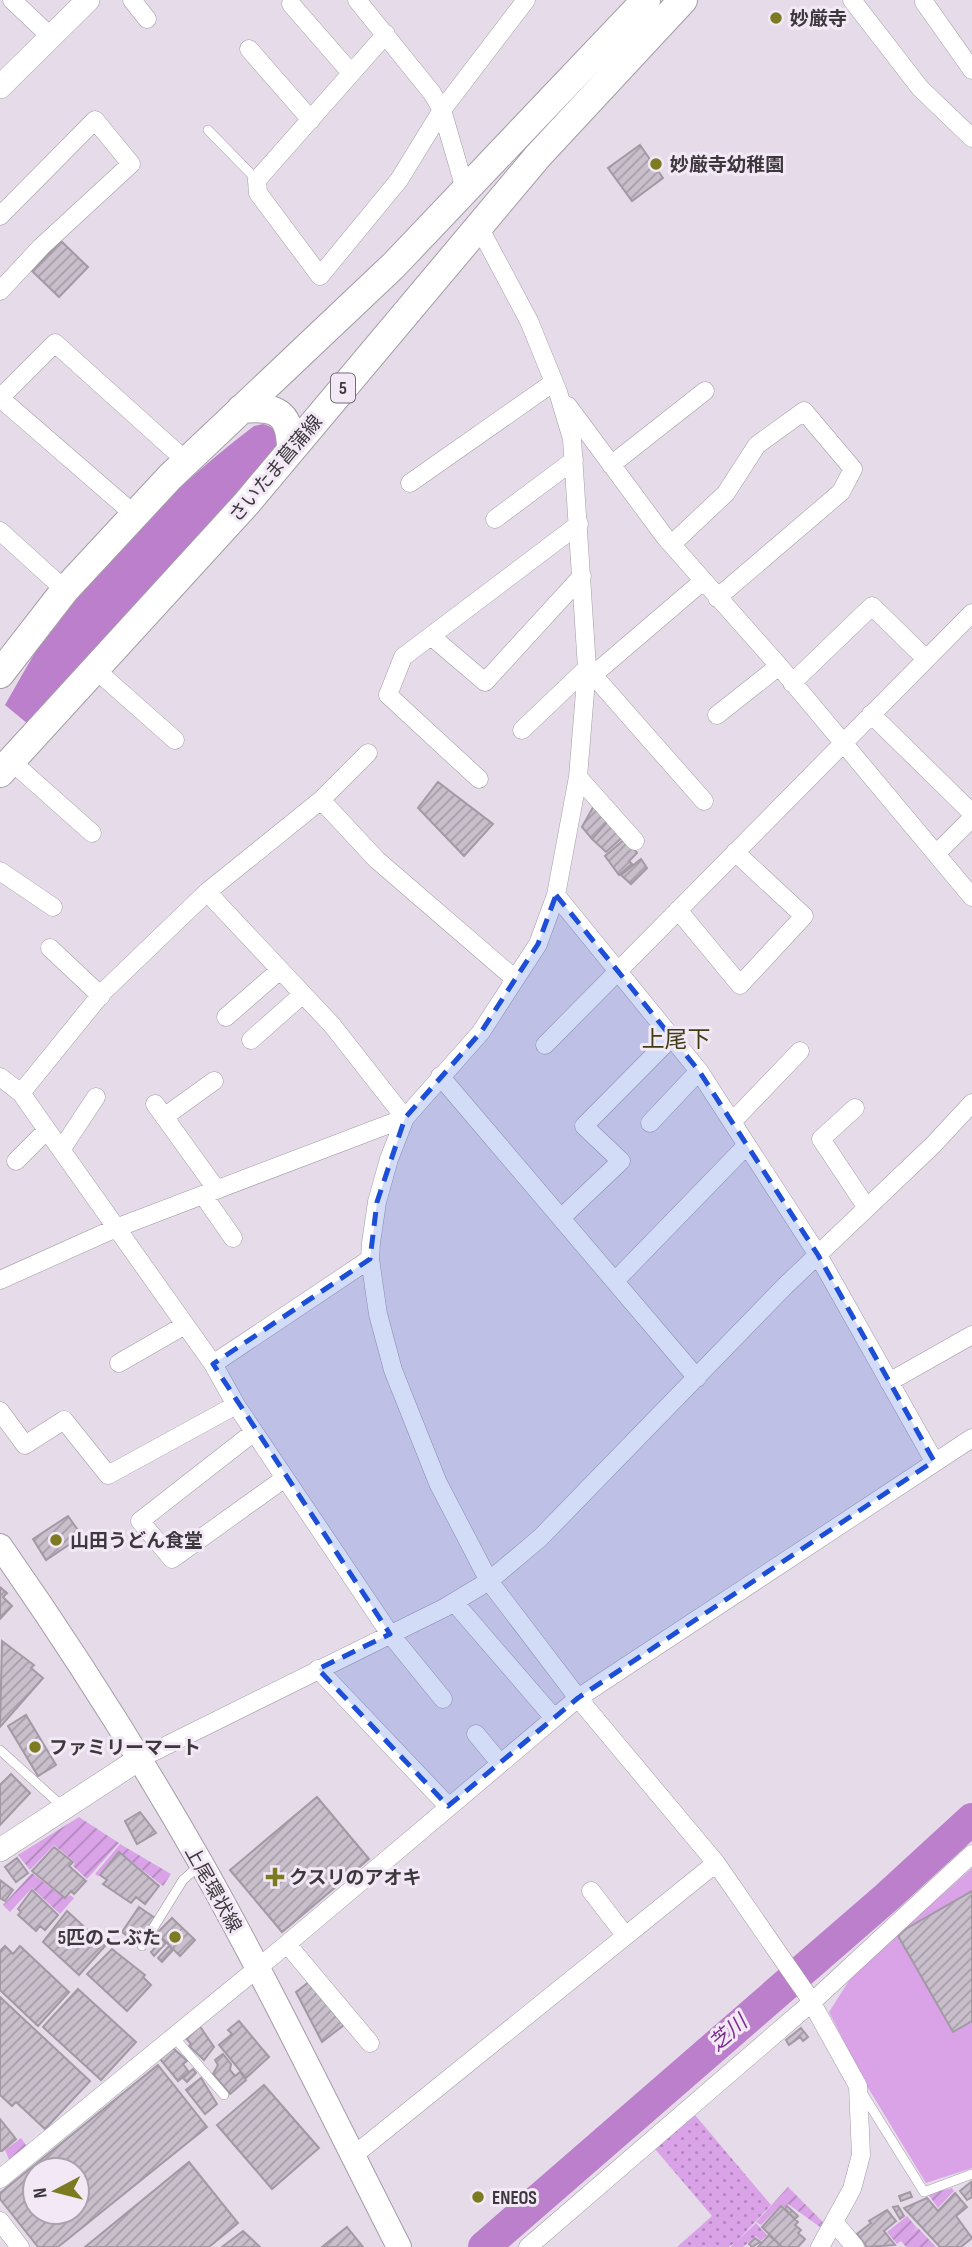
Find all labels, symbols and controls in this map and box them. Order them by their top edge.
place label: 妙厳寺 [790,8,847,31]
marker: 妙厳寺 [768,10,784,26]
place label: 妙厳寺幼稚園 [670,154,784,177]
marker: 妙厳寺幼稚園 [648,156,664,172]
road number: 5 [331,374,355,402]
street label: さいたま菖蒲線 [225,411,328,527]
district label: 上尾下 [642,1026,711,1054]
place label: 山田うどん食堂 [70,1530,203,1553]
marker: 山田うどん食堂 [48,1532,64,1548]
place label: ファミリーマート [49,1737,201,1760]
marker: ファミリーマート [27,1739,43,1755]
street label: 上尾環状線 [180,1843,246,1937]
place label: クスリのアオキ [289,1867,421,1890]
marker: クスリのアオキ [267,1869,283,1885]
place label: 5匹のこぶた [58,1927,161,1950]
marker: 5匹のこぶた [167,1929,183,1945]
water label: 芝川 [704,2009,754,2057]
north arrow [21,2156,91,2226]
text: N [29,2186,53,2199]
place label: ENEOS [492,2187,537,2210]
marker: ENEOS [470,2189,486,2205]

